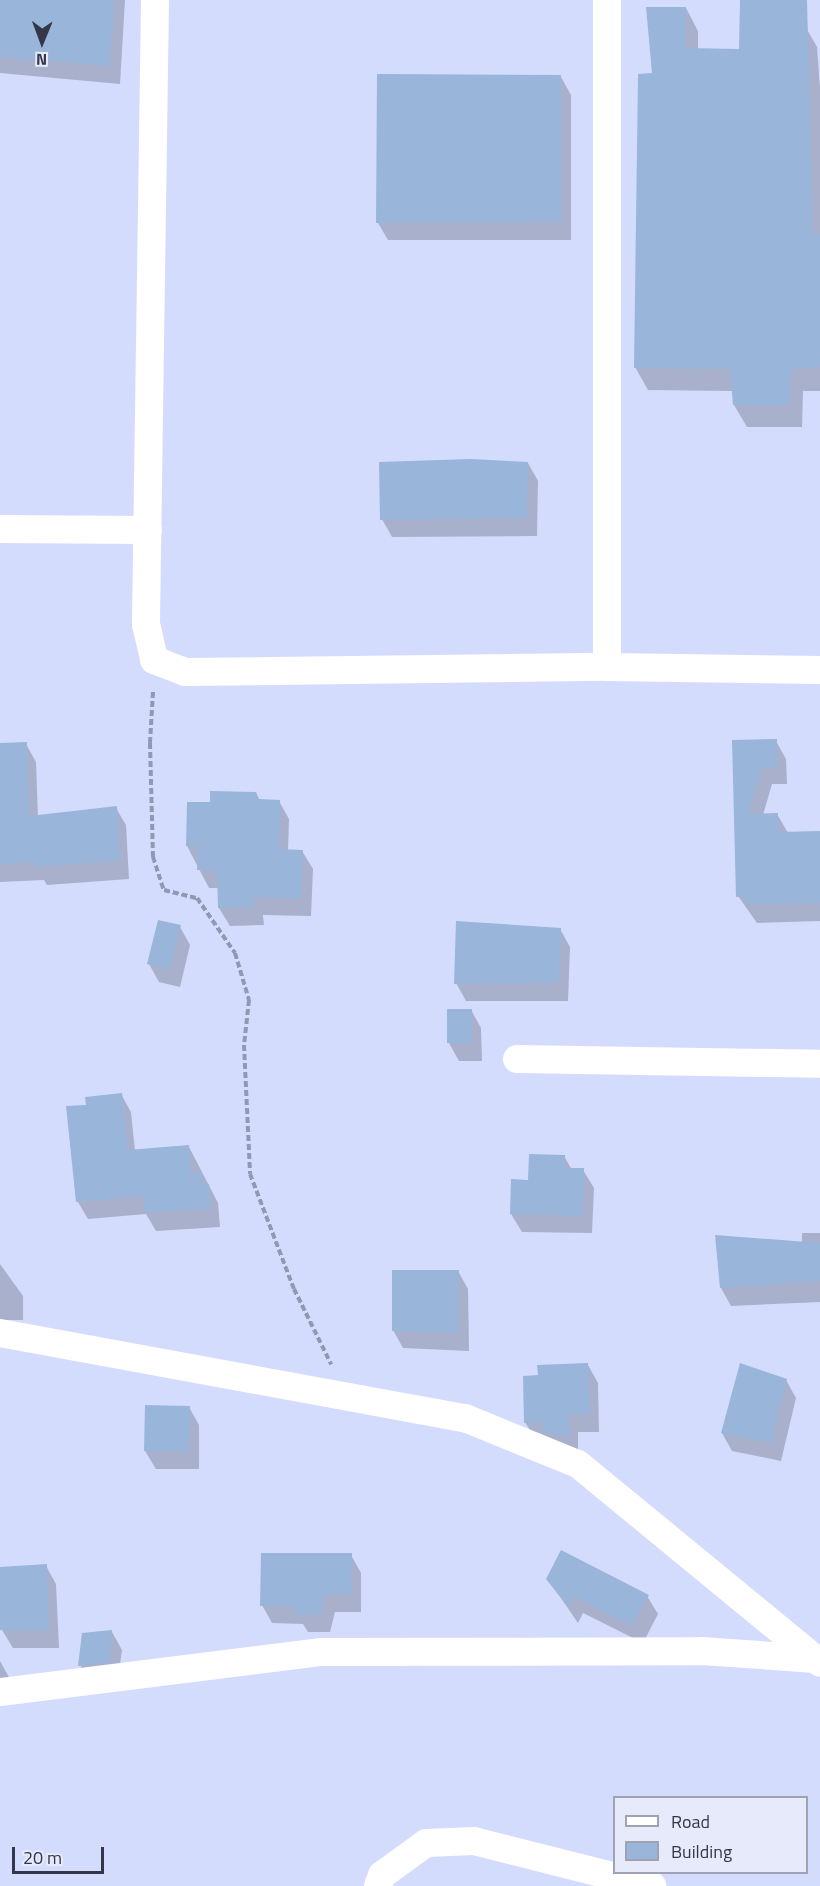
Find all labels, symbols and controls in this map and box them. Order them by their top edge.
north arrow [12,12,72,72]
text: N [36,48,47,72]
legend [613,1796,808,1874]
text: Road [671,1808,710,1835]
scale bar [15,1835,106,1873]
text: Building [671,1838,732,1865]
text: 20 m [23,1844,62,1871]

